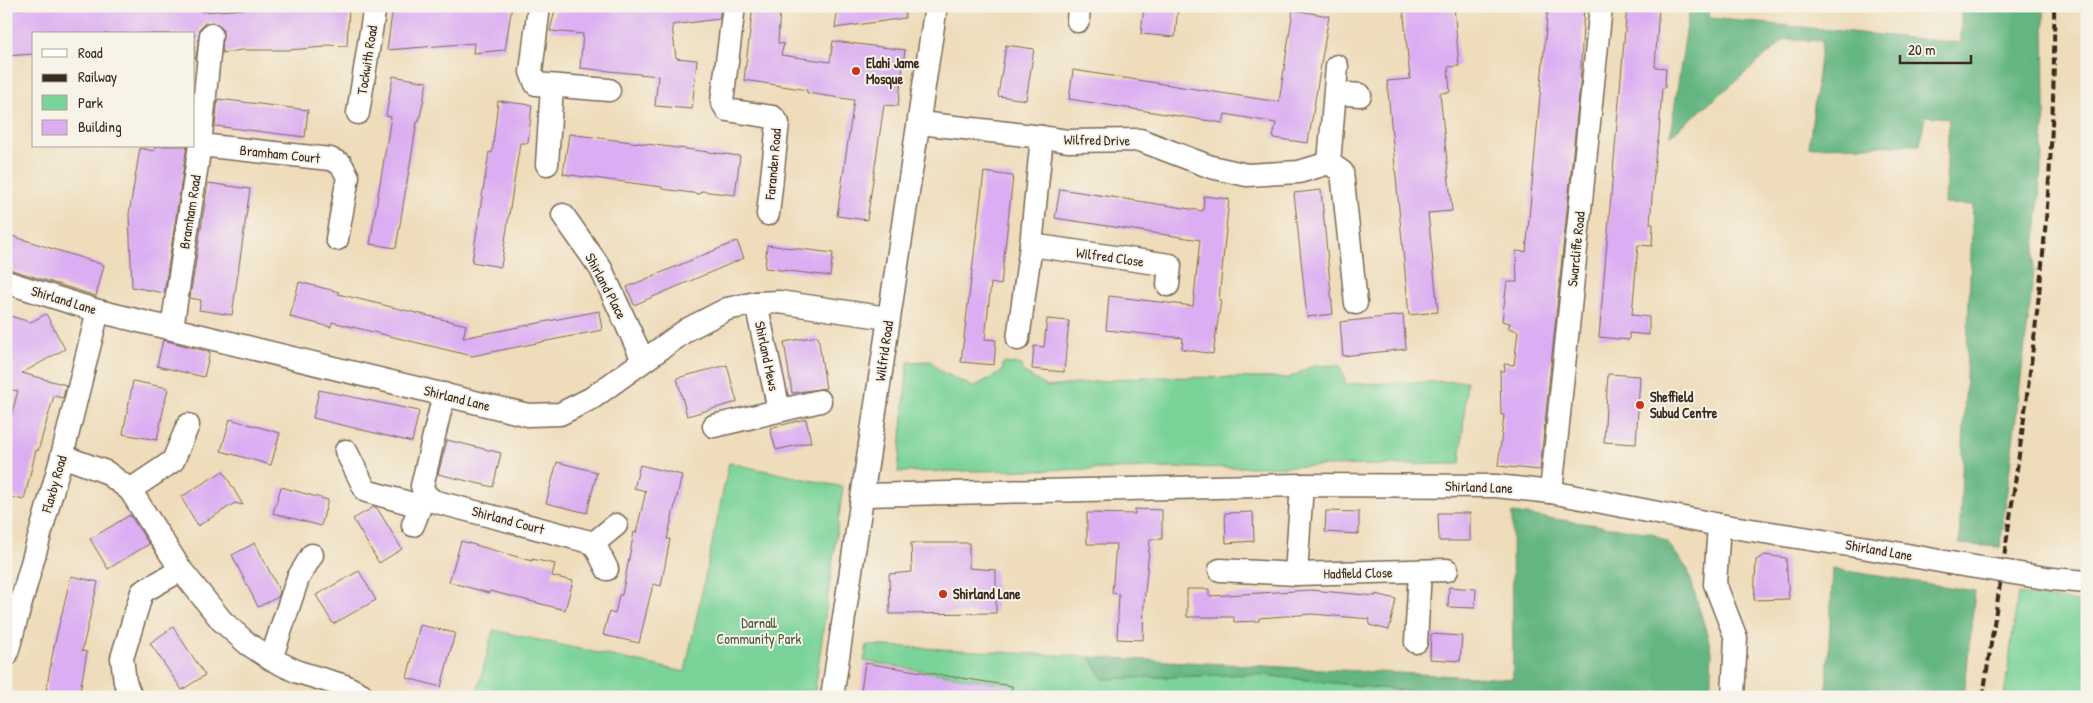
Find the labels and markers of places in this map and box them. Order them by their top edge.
place label: Elahi Jame Mosque [866,53,920,90]
marker: Elahi Jame Mosque [850,65,862,77]
place label: Sheffield Subud Centre [1650,387,1718,422]
marker: Sheffield Subud Centre [1634,399,1646,411]
place label: Shirland Lane [953,584,1021,603]
marker: Shirland Lane [937,588,949,600]

